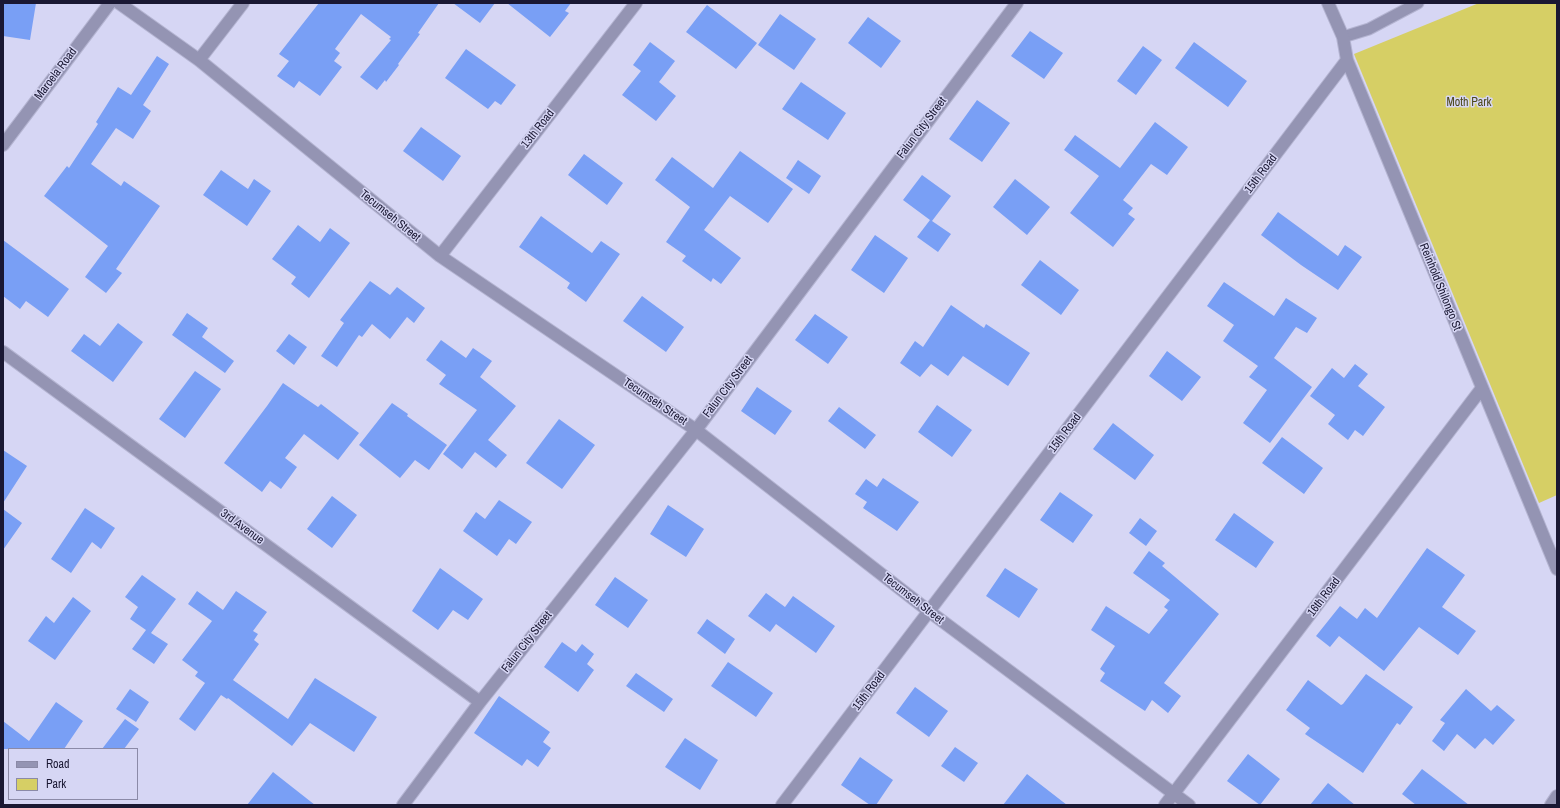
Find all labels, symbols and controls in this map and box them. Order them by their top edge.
street label: Maroela Road [32,45,80,103]
street label: Falun City Street [894,94,950,162]
park label: Moth Park [1447,96,1491,110]
street label: 13th Road [518,107,558,151]
street label: 15th Road [1242,152,1280,196]
street label: Tecumseh Street [357,187,423,245]
street label: Reinhold Shilongo St [1416,241,1464,333]
street label: Falun City Street [700,353,756,421]
street label: Tecumseh Street [620,375,690,429]
street label: 15th Road [1046,411,1084,455]
street label: 3rd Avenue [217,506,267,548]
street label: Tecumseh Street [879,571,947,627]
street label: 16th Road [1305,575,1343,619]
street label: Falun City Street [499,609,555,675]
street label: 15th Road [850,669,888,713]
legend [8,748,138,800]
text: Road [46,756,70,772]
text: Park [46,776,66,792]

